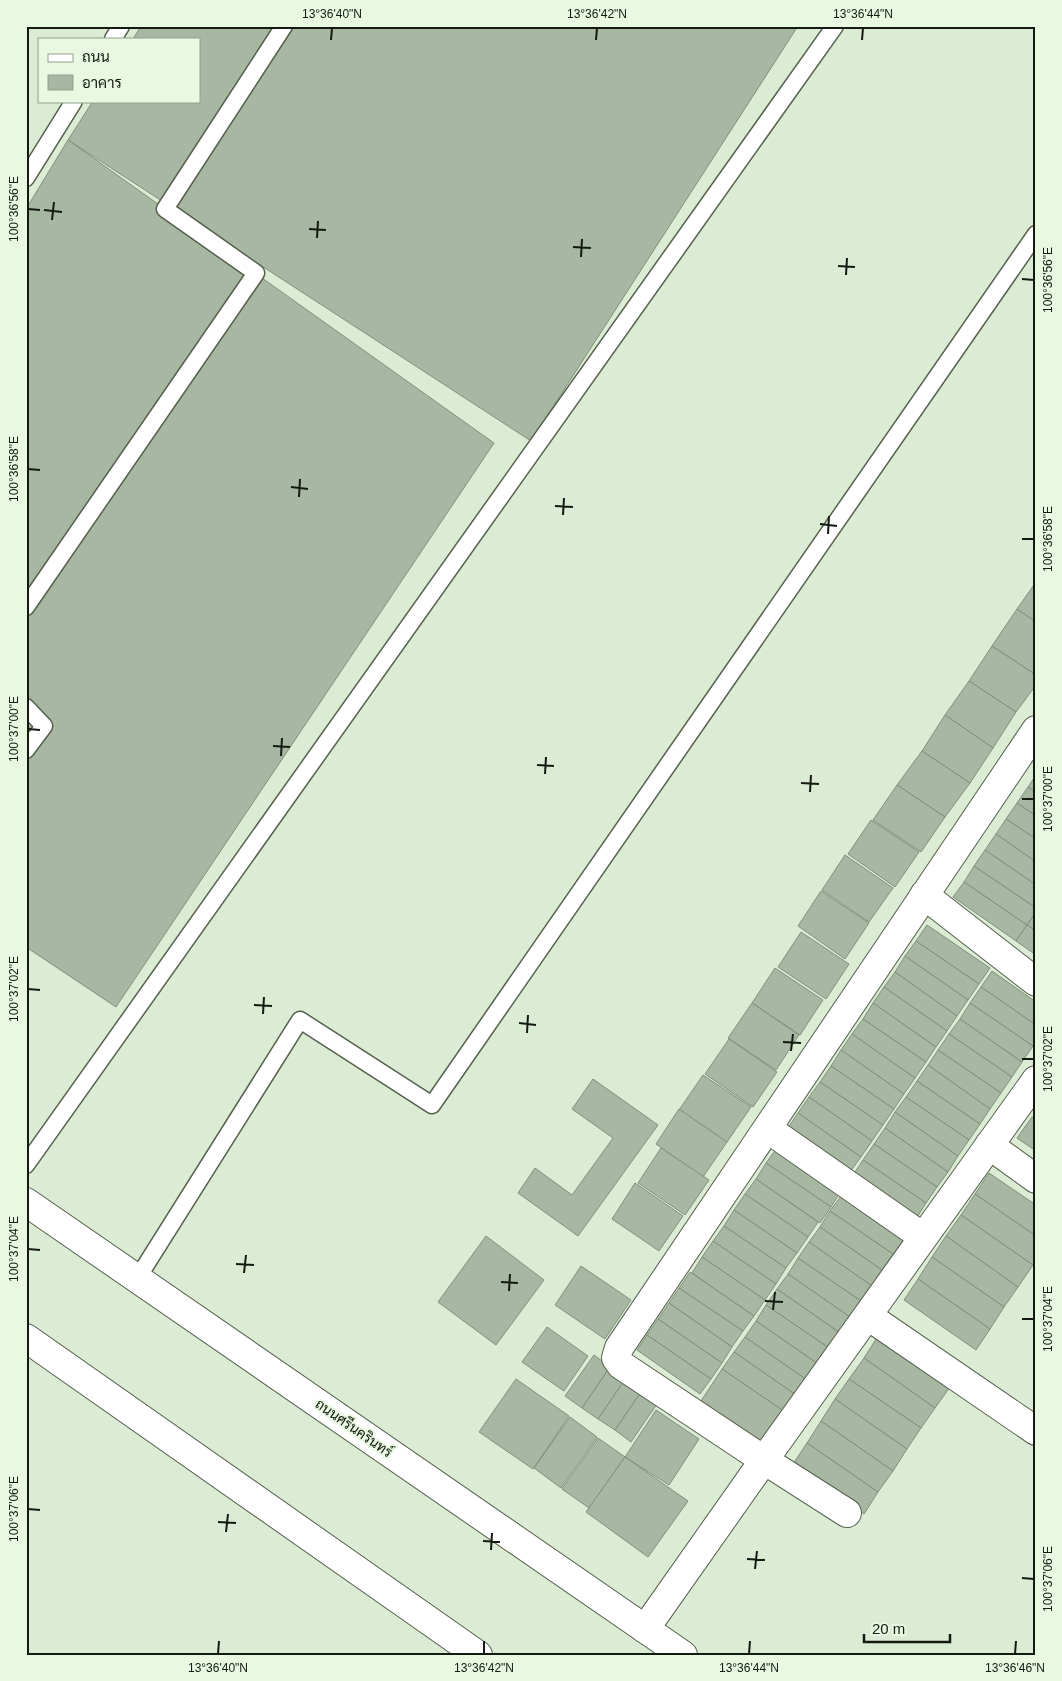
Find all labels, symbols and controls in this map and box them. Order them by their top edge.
text: 13°36'40"N [302,7,362,21]
text: 13°36'42"N [567,7,627,21]
text: 13°36'44"N [833,7,893,21]
legend [38,38,200,102]
text: ถนน [82,48,110,65]
text: อาคาร [82,74,122,91]
text: 100°36'56"E [7,176,21,242]
text: 100°36'56"E [1041,247,1055,313]
text: 100°36'58"E [7,436,21,502]
text: 100°36'58"E [1041,506,1055,572]
text: 100°37'00"E [7,696,21,762]
text: 100°37'00"E [1041,766,1055,832]
text: 100°37'02"E [7,956,21,1022]
text: 100°37'02"E [1041,1026,1055,1092]
text: 100°37'04"E [7,1216,21,1282]
text: 100°37'04"E [1041,1286,1055,1352]
street label: ถนนศรีนครินทร์ [312,1395,396,1461]
text: 100°37'06"E [7,1476,21,1542]
text: 100°37'06"E [1041,1546,1055,1612]
scale bar [864,1611,951,1643]
text: 20 m [872,1620,905,1637]
text: 13°36'40"N [188,1661,248,1675]
text: 13°36'42"N [454,1661,514,1675]
text: 13°36'44"N [719,1661,779,1675]
text: 13°36'46"N [985,1661,1045,1675]

